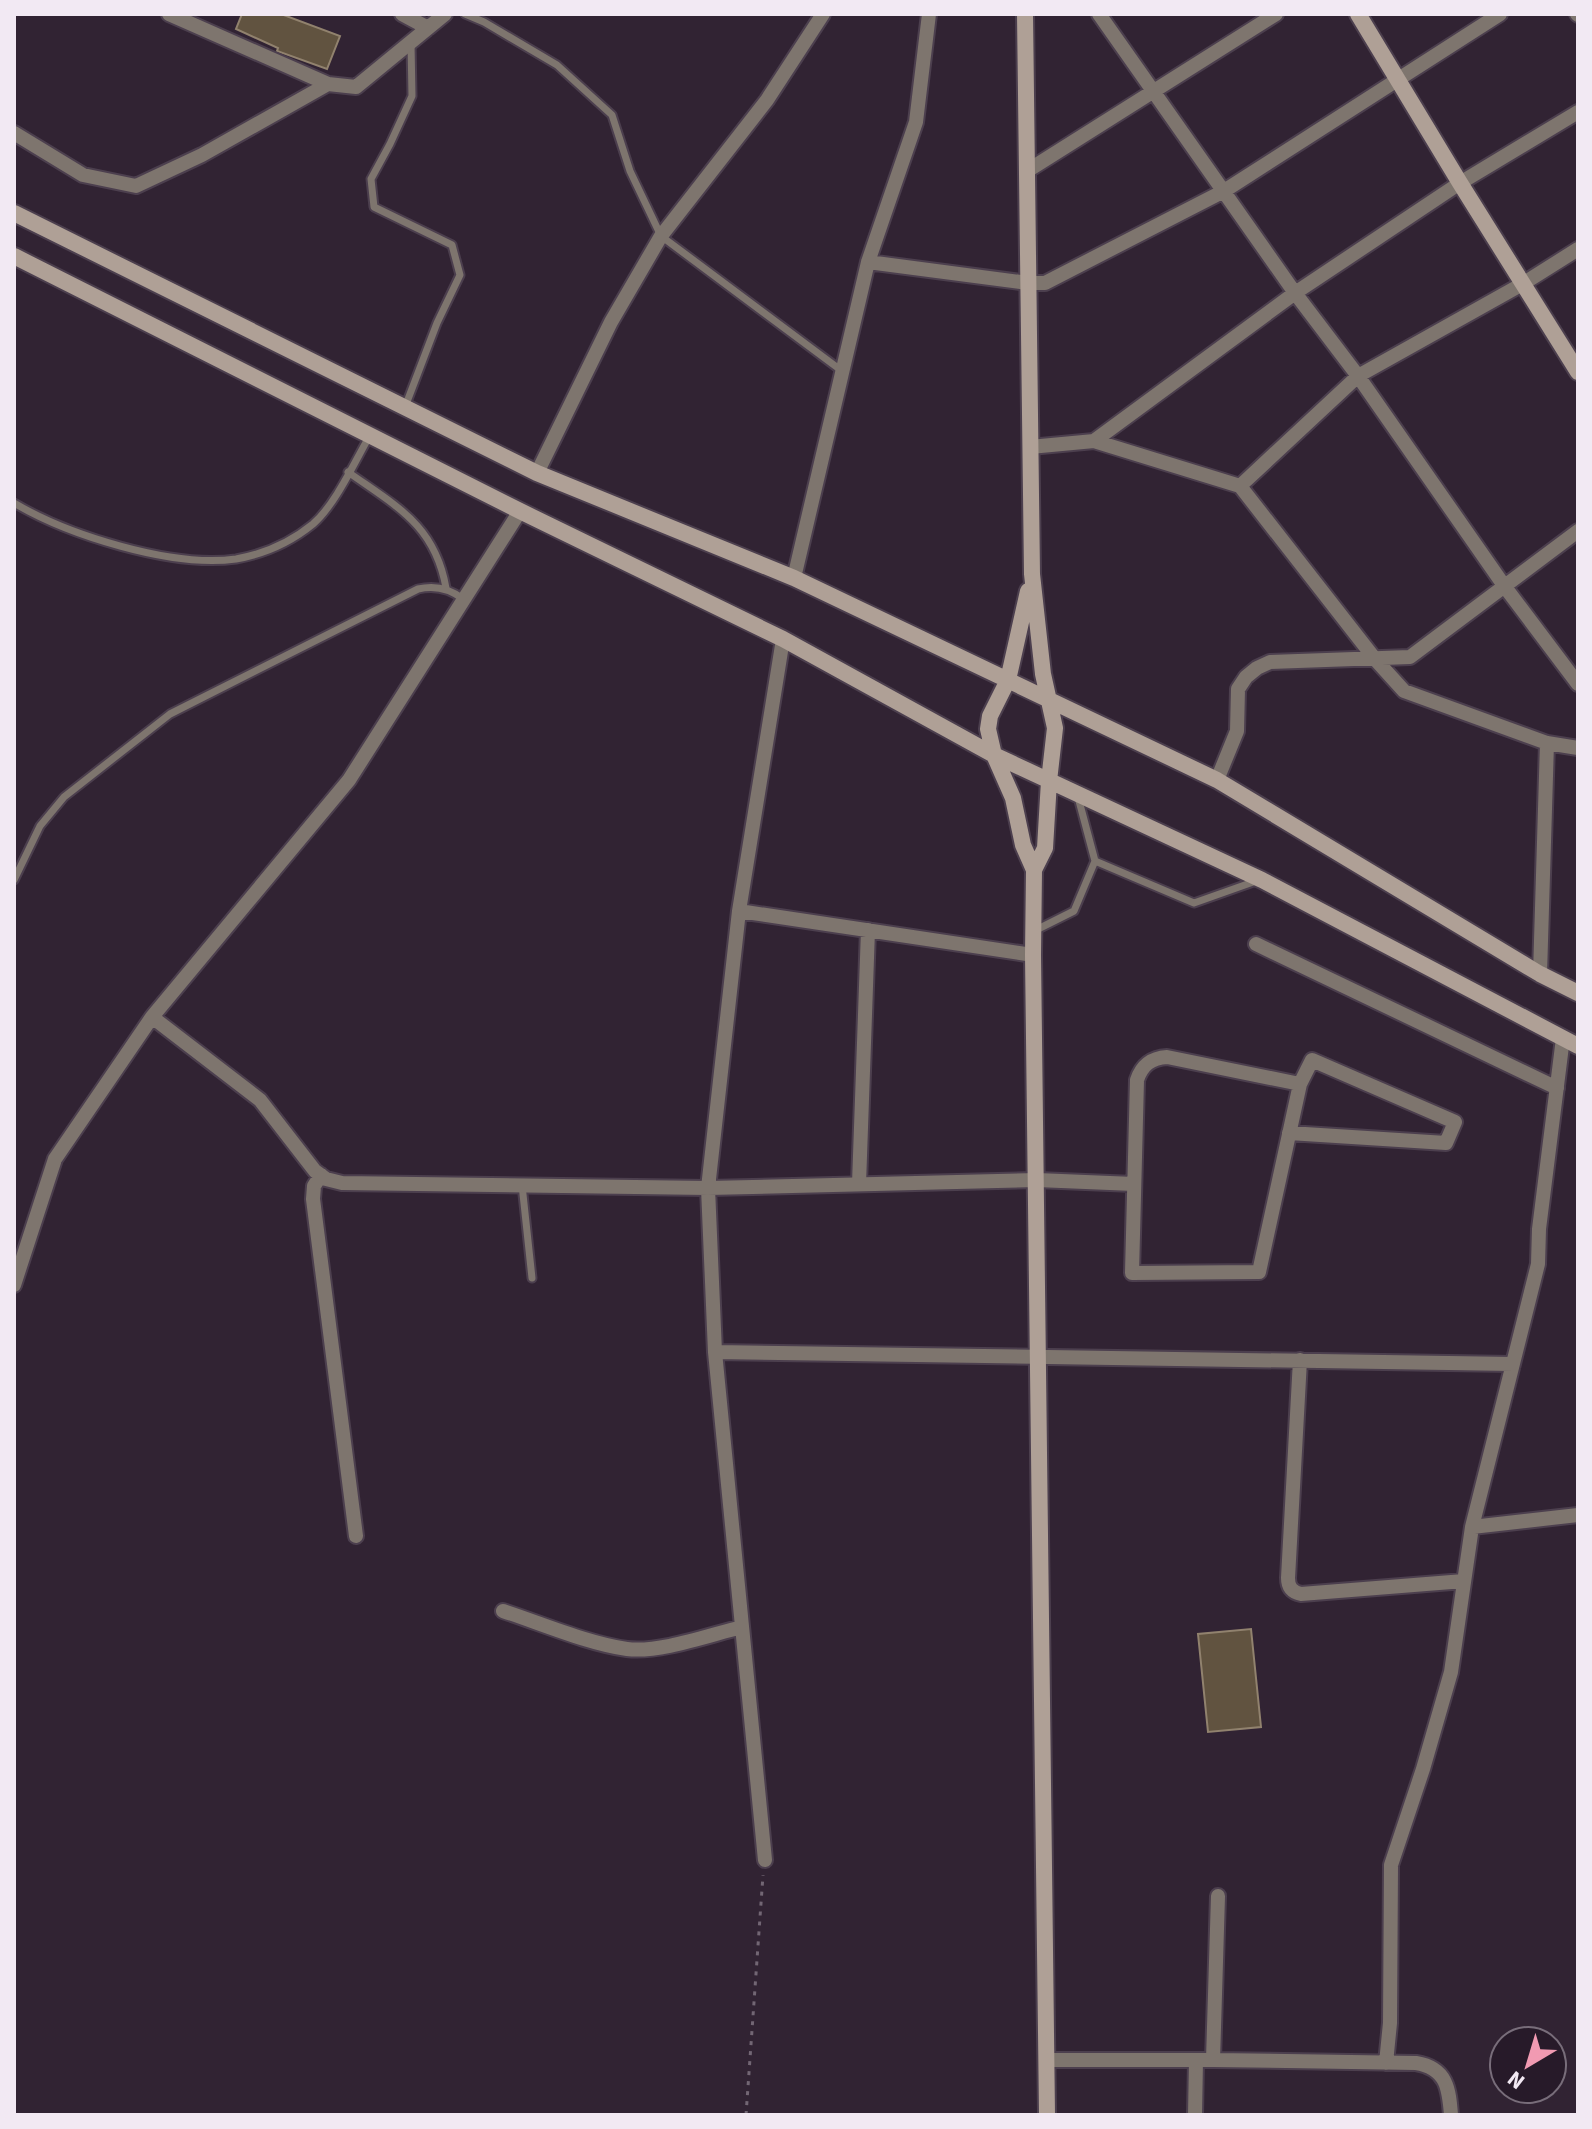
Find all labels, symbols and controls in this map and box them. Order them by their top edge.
north arrow [1488,2025,1568,2105]
text: N [1501,2063,1532,2097]

